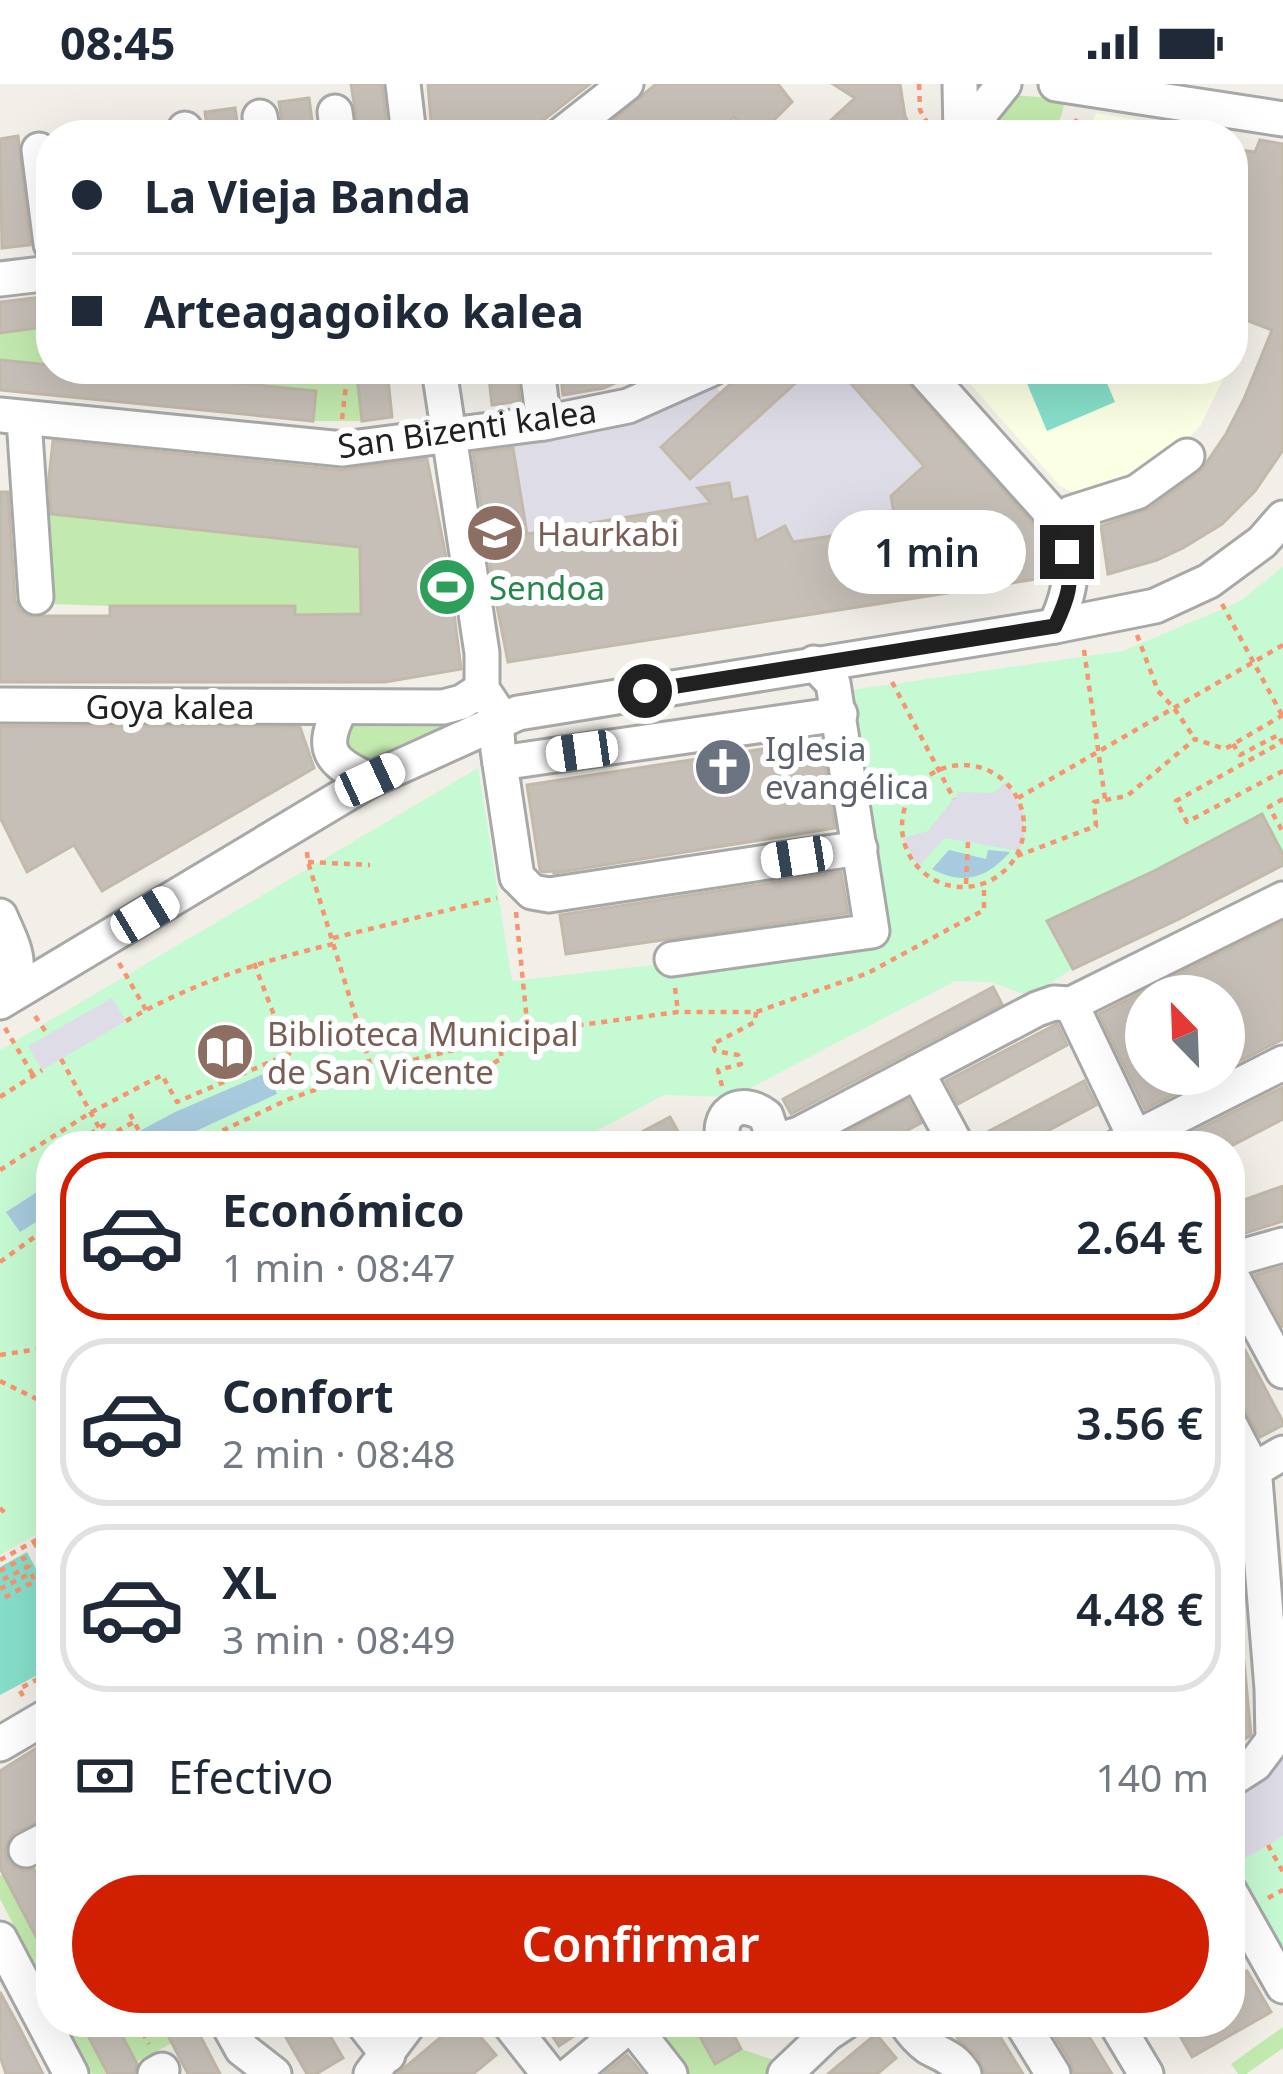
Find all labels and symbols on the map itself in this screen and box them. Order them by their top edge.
street label: San Bizenti kalea [335,388,599,468]
school or university icon: Haurkabi [464,502,526,564]
callout: 1 min [827,510,1025,594]
place label: Haurkabi [537,511,679,556]
route end [1040,525,1094,579]
sports icon: Sendoa [416,556,478,618]
place label: Sendoa [489,565,605,610]
route start [618,664,672,718]
street label: Goya kalea [85,684,255,729]
place label: Iglesia evangélica [765,726,929,809]
car [544,728,620,774]
church icon: Iglesia evangélica [692,736,754,798]
car [330,748,410,812]
car [759,834,835,880]
car [105,881,185,949]
north arrow [1125,975,1245,1095]
place label: Biblioteca Municipal de San Vicente [267,1011,579,1094]
library icon: Biblioteca Municipal de San Vicente [194,1021,256,1083]

